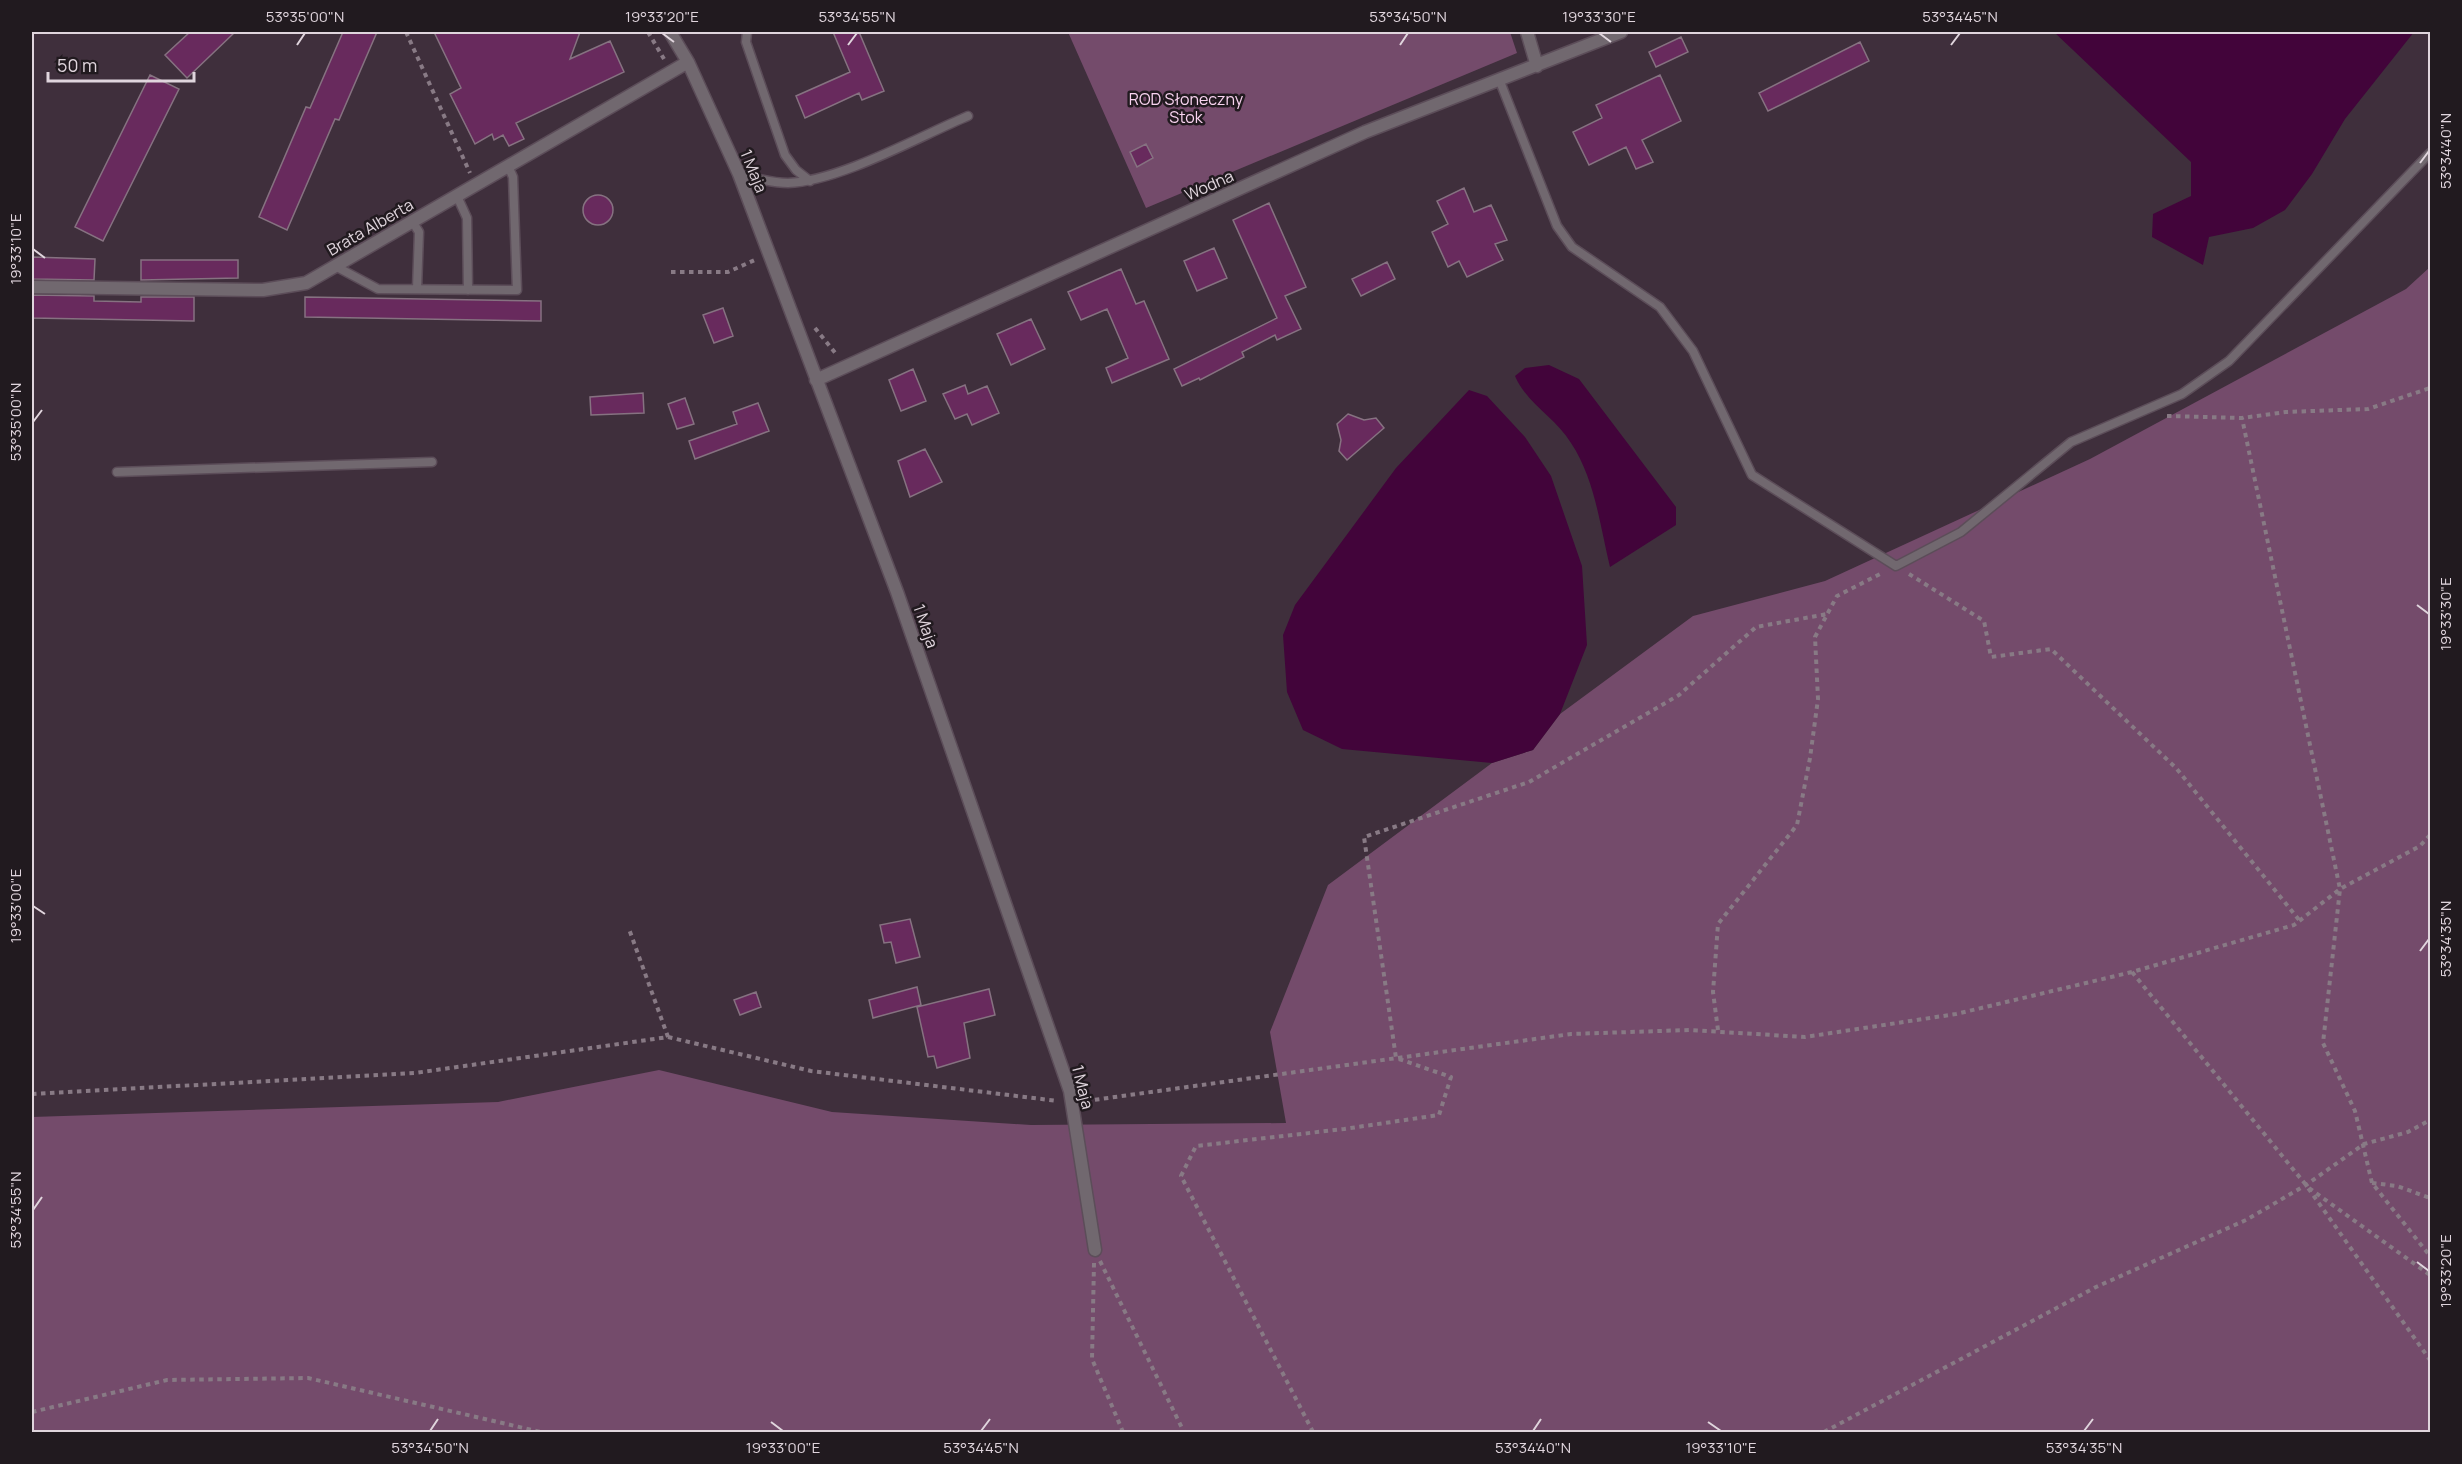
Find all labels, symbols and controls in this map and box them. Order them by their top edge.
text: 53°35'00"N [266,6,344,27]
text: 19°33'20"E [625,6,699,27]
text: 53°34'55"N [818,6,896,27]
text: 53°34'50"N [1369,6,1447,27]
text: 19°33'30"E [1562,6,1636,27]
text: 53°34'45"N [1922,6,1998,27]
scale bar [48,45,194,83]
text: 50 m [57,53,97,77]
park label: ROD Słoneczny Stok [1129,88,1244,128]
text: 53°34'40"N [2435,113,2456,189]
street label: 1 Maja [735,146,773,196]
street label: Wodna [1181,165,1237,205]
street label: Brata Alberta [323,193,417,261]
text: 19°33'10"E [5,213,26,285]
text: 53°35'00"N [5,383,26,461]
text: 19°33'30"E [2435,577,2456,651]
street label: 1 Maja [908,601,944,651]
text: 19°33'00"E [5,869,26,943]
text: 53°34'35"N [2435,901,2456,977]
street label: 1 Maja [1067,1063,1099,1111]
text: 53°34'55"N [5,1171,26,1249]
text: 19°33'20"E [2435,1234,2456,1308]
text: 53°34'50"N [391,1437,469,1458]
text: 19°33'00"E [746,1437,820,1458]
text: 53°34'45"N [943,1437,1019,1458]
text: 53°34'40"N [1495,1437,1571,1458]
text: 19°33'10"E [1685,1437,1757,1458]
text: 53°34'35"N [2046,1437,2122,1458]

